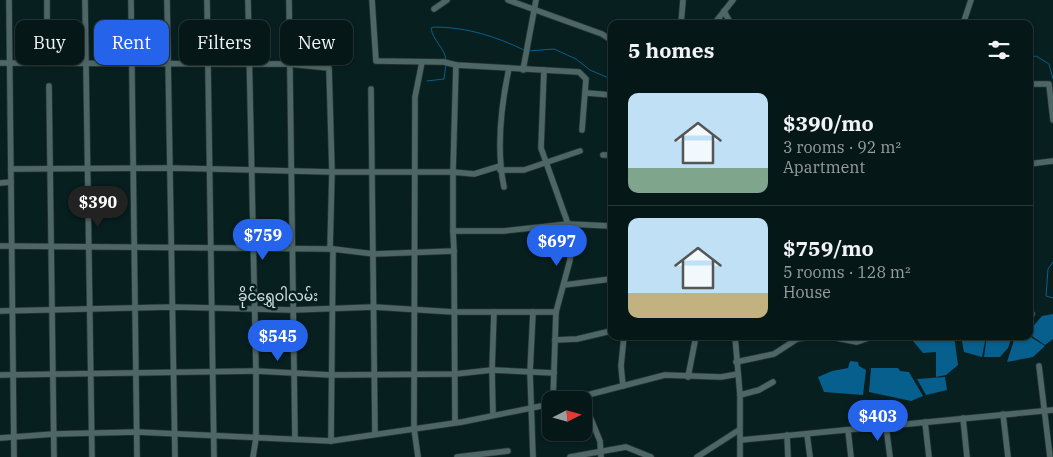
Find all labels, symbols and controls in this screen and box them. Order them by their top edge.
chip: Buy [15,20,84,65]
chip: Rent [94,20,169,65]
chip: Filters [179,20,270,65]
chip: New [280,20,353,65]
text: 5 homes [628,36,714,64]
icon: filters [985,36,1013,64]
text: $390/mo [783,109,874,137]
icon: home [668,113,728,173]
text: 3 rooms · 92 m² [783,137,901,157]
text: Apartment [783,157,865,177]
pin: $390 [68,186,128,228]
text: $390 [79,192,117,212]
pin: $759 [233,218,293,261]
pin: $697 [527,224,587,267]
text: $759 [244,225,282,245]
text: $697 [538,231,576,251]
text: $759/mo [783,234,874,262]
icon: home [668,238,728,298]
text: 5 rooms · 128 m² [783,262,911,282]
text: House [783,282,831,302]
street label: ခိုင်ရွှေဝါလမ်း [238,286,318,308]
pin: $545 [248,320,308,362]
text: $545 [259,326,297,346]
north arrow [542,391,592,441]
map controls [542,391,592,441]
pin: $403 [848,400,908,442]
text: $403 [859,406,897,426]

